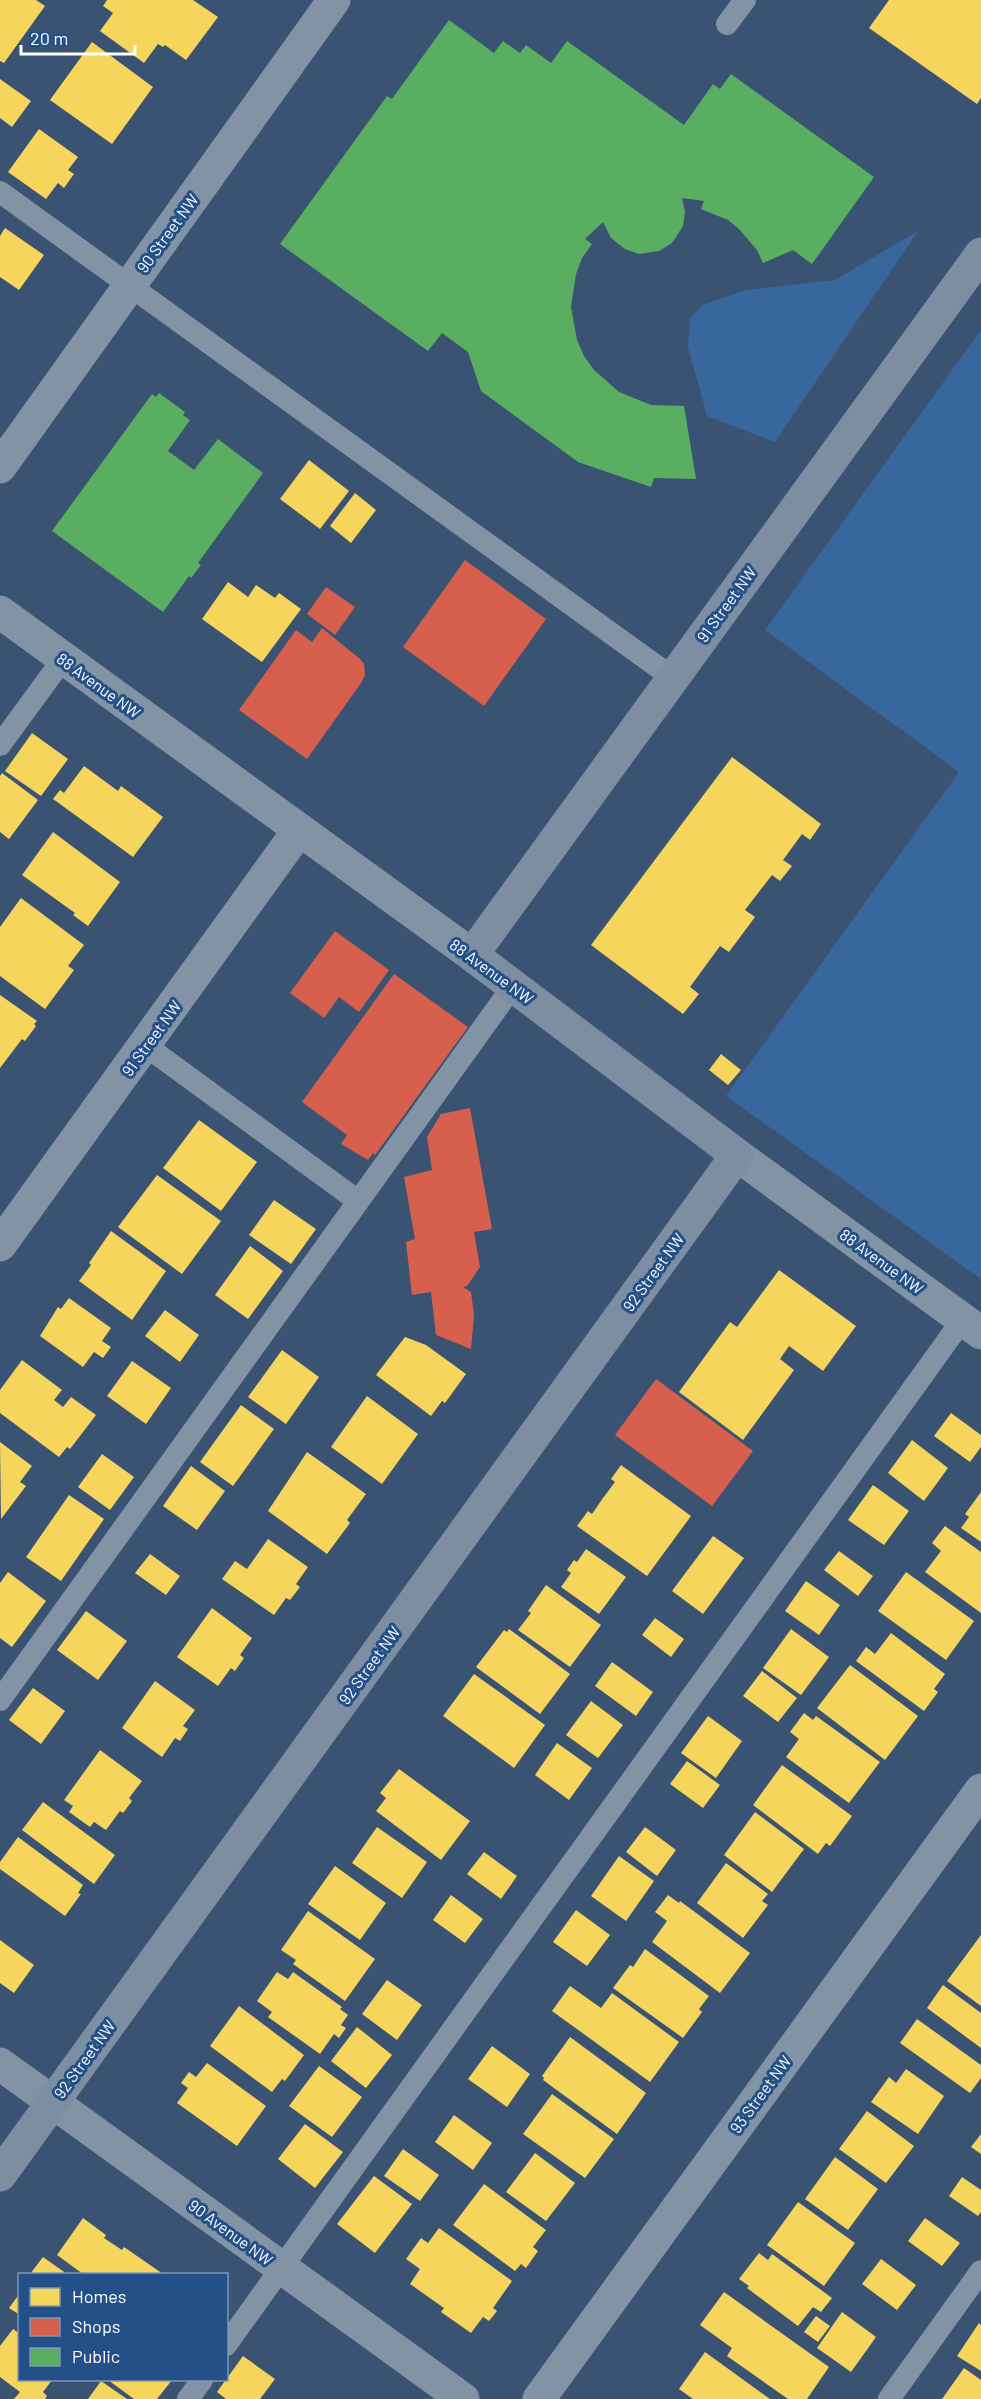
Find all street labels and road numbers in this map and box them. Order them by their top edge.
street label: 90 Street NW [132,190,202,276]
street label: 91 Street NW [692,563,760,645]
street label: 88 Avenue NW [53,648,145,722]
street label: 88 Avenue NW [446,934,538,1008]
street label: 91 Street NW [117,997,185,1079]
street label: 88 Avenue NW [836,1224,928,1298]
street label: 92 Street NW [618,1229,688,1315]
street label: 92 Street NW [334,1622,404,1708]
street label: 92 Street NW [49,2016,119,2102]
street label: 93 Street NW [725,2051,795,2137]
street label: 90 Avenue NW [185,2195,277,2269]

